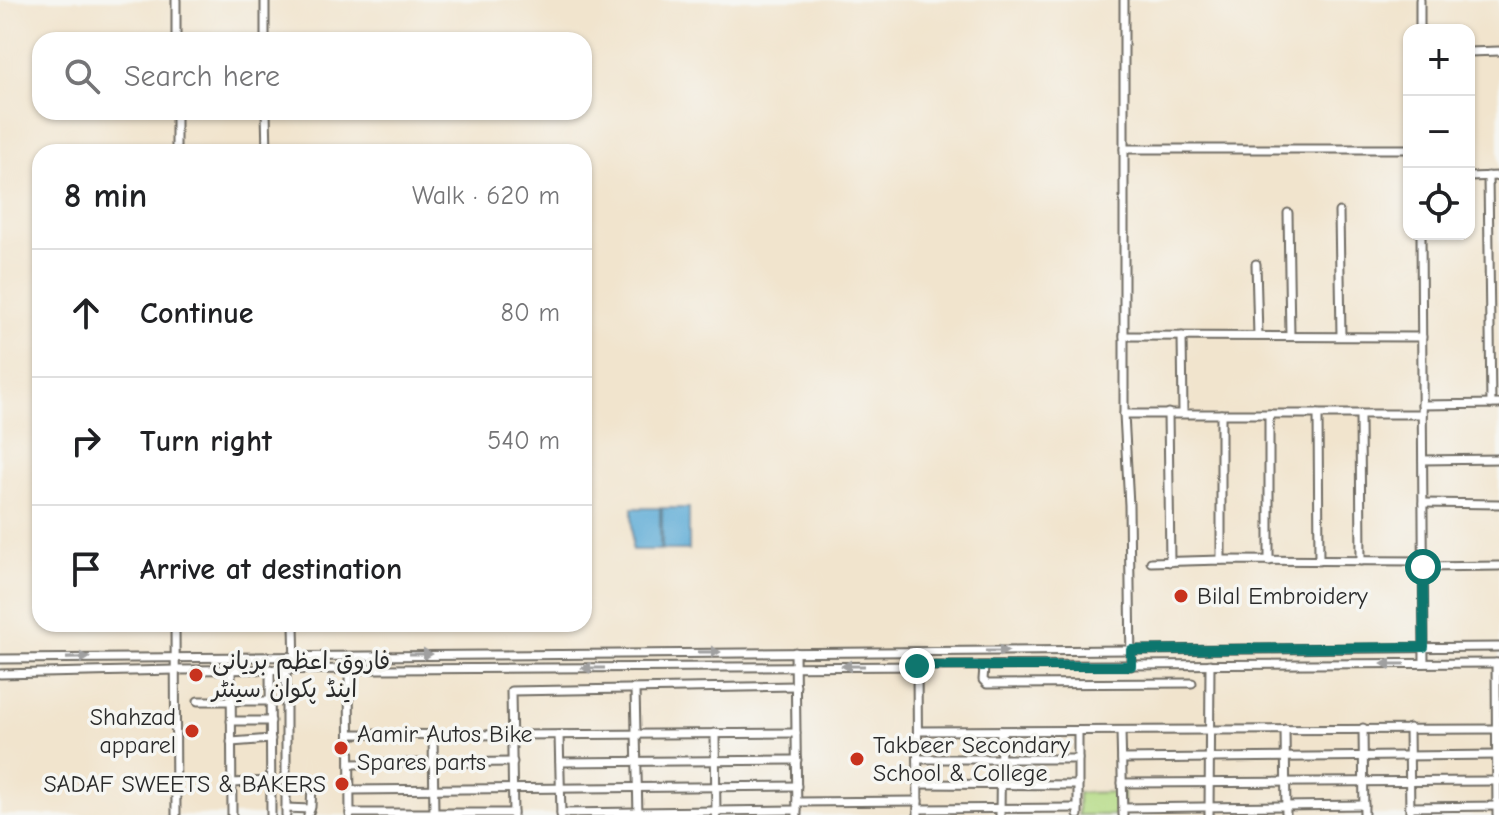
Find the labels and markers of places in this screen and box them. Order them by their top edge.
place label: Bilal Embroidery [1197,582,1368,610]
marker: Bilal Embroidery [1172,587,1190,605]
place label: فاروق اعظم بریانی اینڈ پکوان سینٹر [210,647,390,704]
marker: فاروق اعظم بریانی اینڈ پکوان سینٹر [187,666,205,684]
place label: Shahzad apparel [90,703,176,759]
place label: Aamir Autos Bike Spares parts [357,720,533,776]
marker: Shahzad apparel [183,722,201,740]
place label: Takbeer Secondary School & College [873,731,1070,787]
marker: Aamir Autos Bike Spares parts [332,739,350,757]
marker: Takbeer Secondary School & College [848,750,866,768]
place label: SADAF SWEETS & BAKERS [43,770,326,798]
marker: SADAF SWEETS & BAKERS [333,775,351,793]

